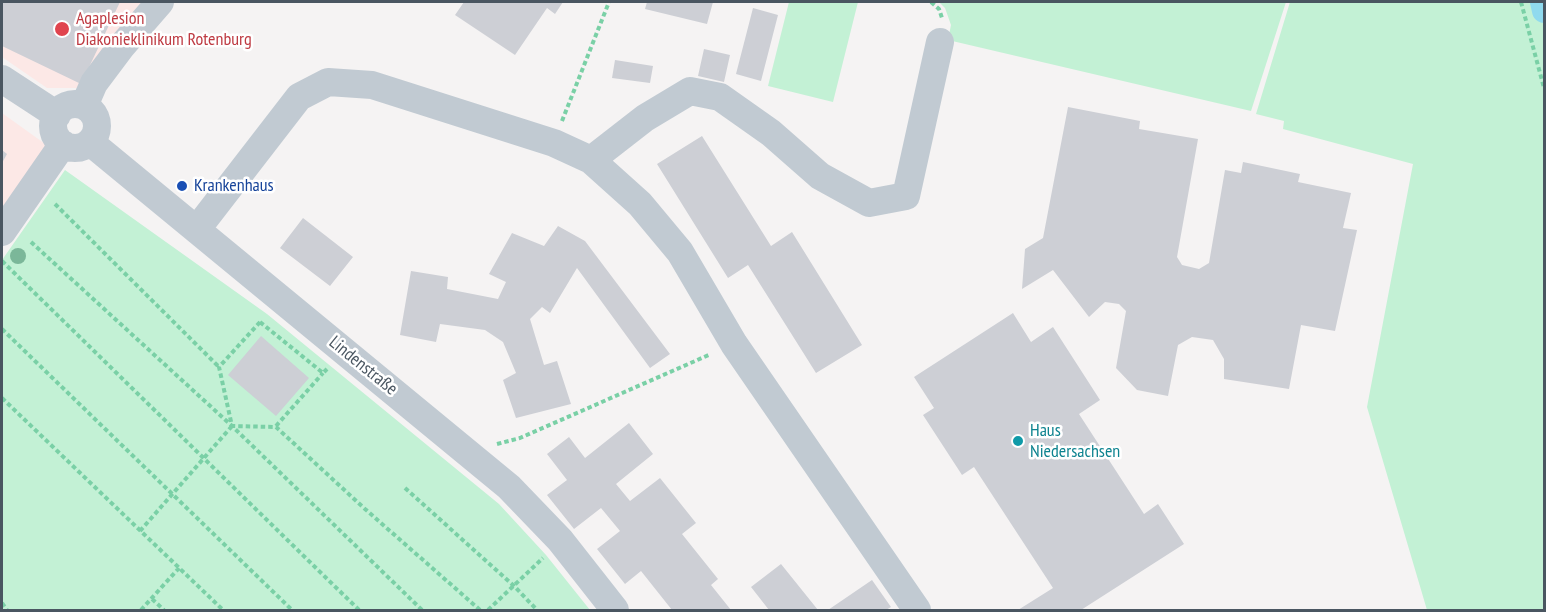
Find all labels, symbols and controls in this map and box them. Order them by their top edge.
place label: Agaplesion Diakonieklinikum Rotenburg [76,8,252,50]
marker: Agaplesion Diakonieklinikum Rotenburg [53,20,71,38]
place label: Krankenhaus [194,175,274,197]
marker: Krankenhaus [175,179,189,193]
street label: Lindenstraße [324,332,402,400]
place label: Haus Niedersachsen [1030,420,1120,462]
marker: Haus Niedersachsen [1011,434,1025,448]

